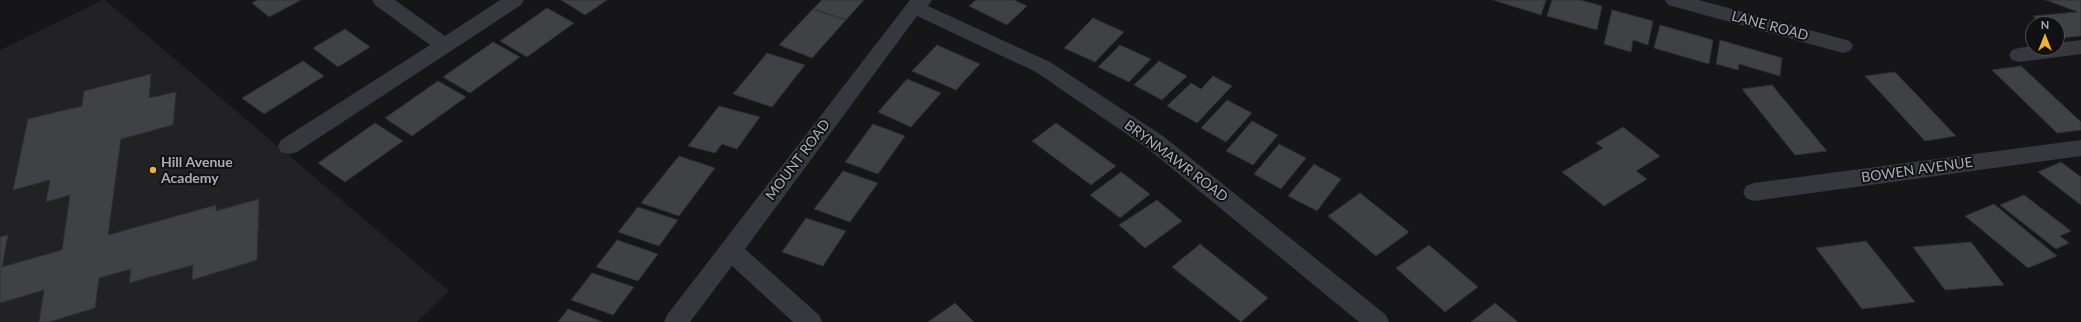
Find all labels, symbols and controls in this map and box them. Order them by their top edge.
street label: LANE ROAD [1730,8,1810,44]
north arrow [2025,16,2065,56]
text: N [2041,18,2049,31]
street label: MOUNT ROAD [762,116,834,204]
street label: BRYNMAWR ROAD [1121,117,1231,205]
place label: Hill Avenue Academy [161,154,233,186]
street label: BOWEN AVENUE [1860,154,1974,186]
marker: Hill Avenue Academy [148,165,158,175]

